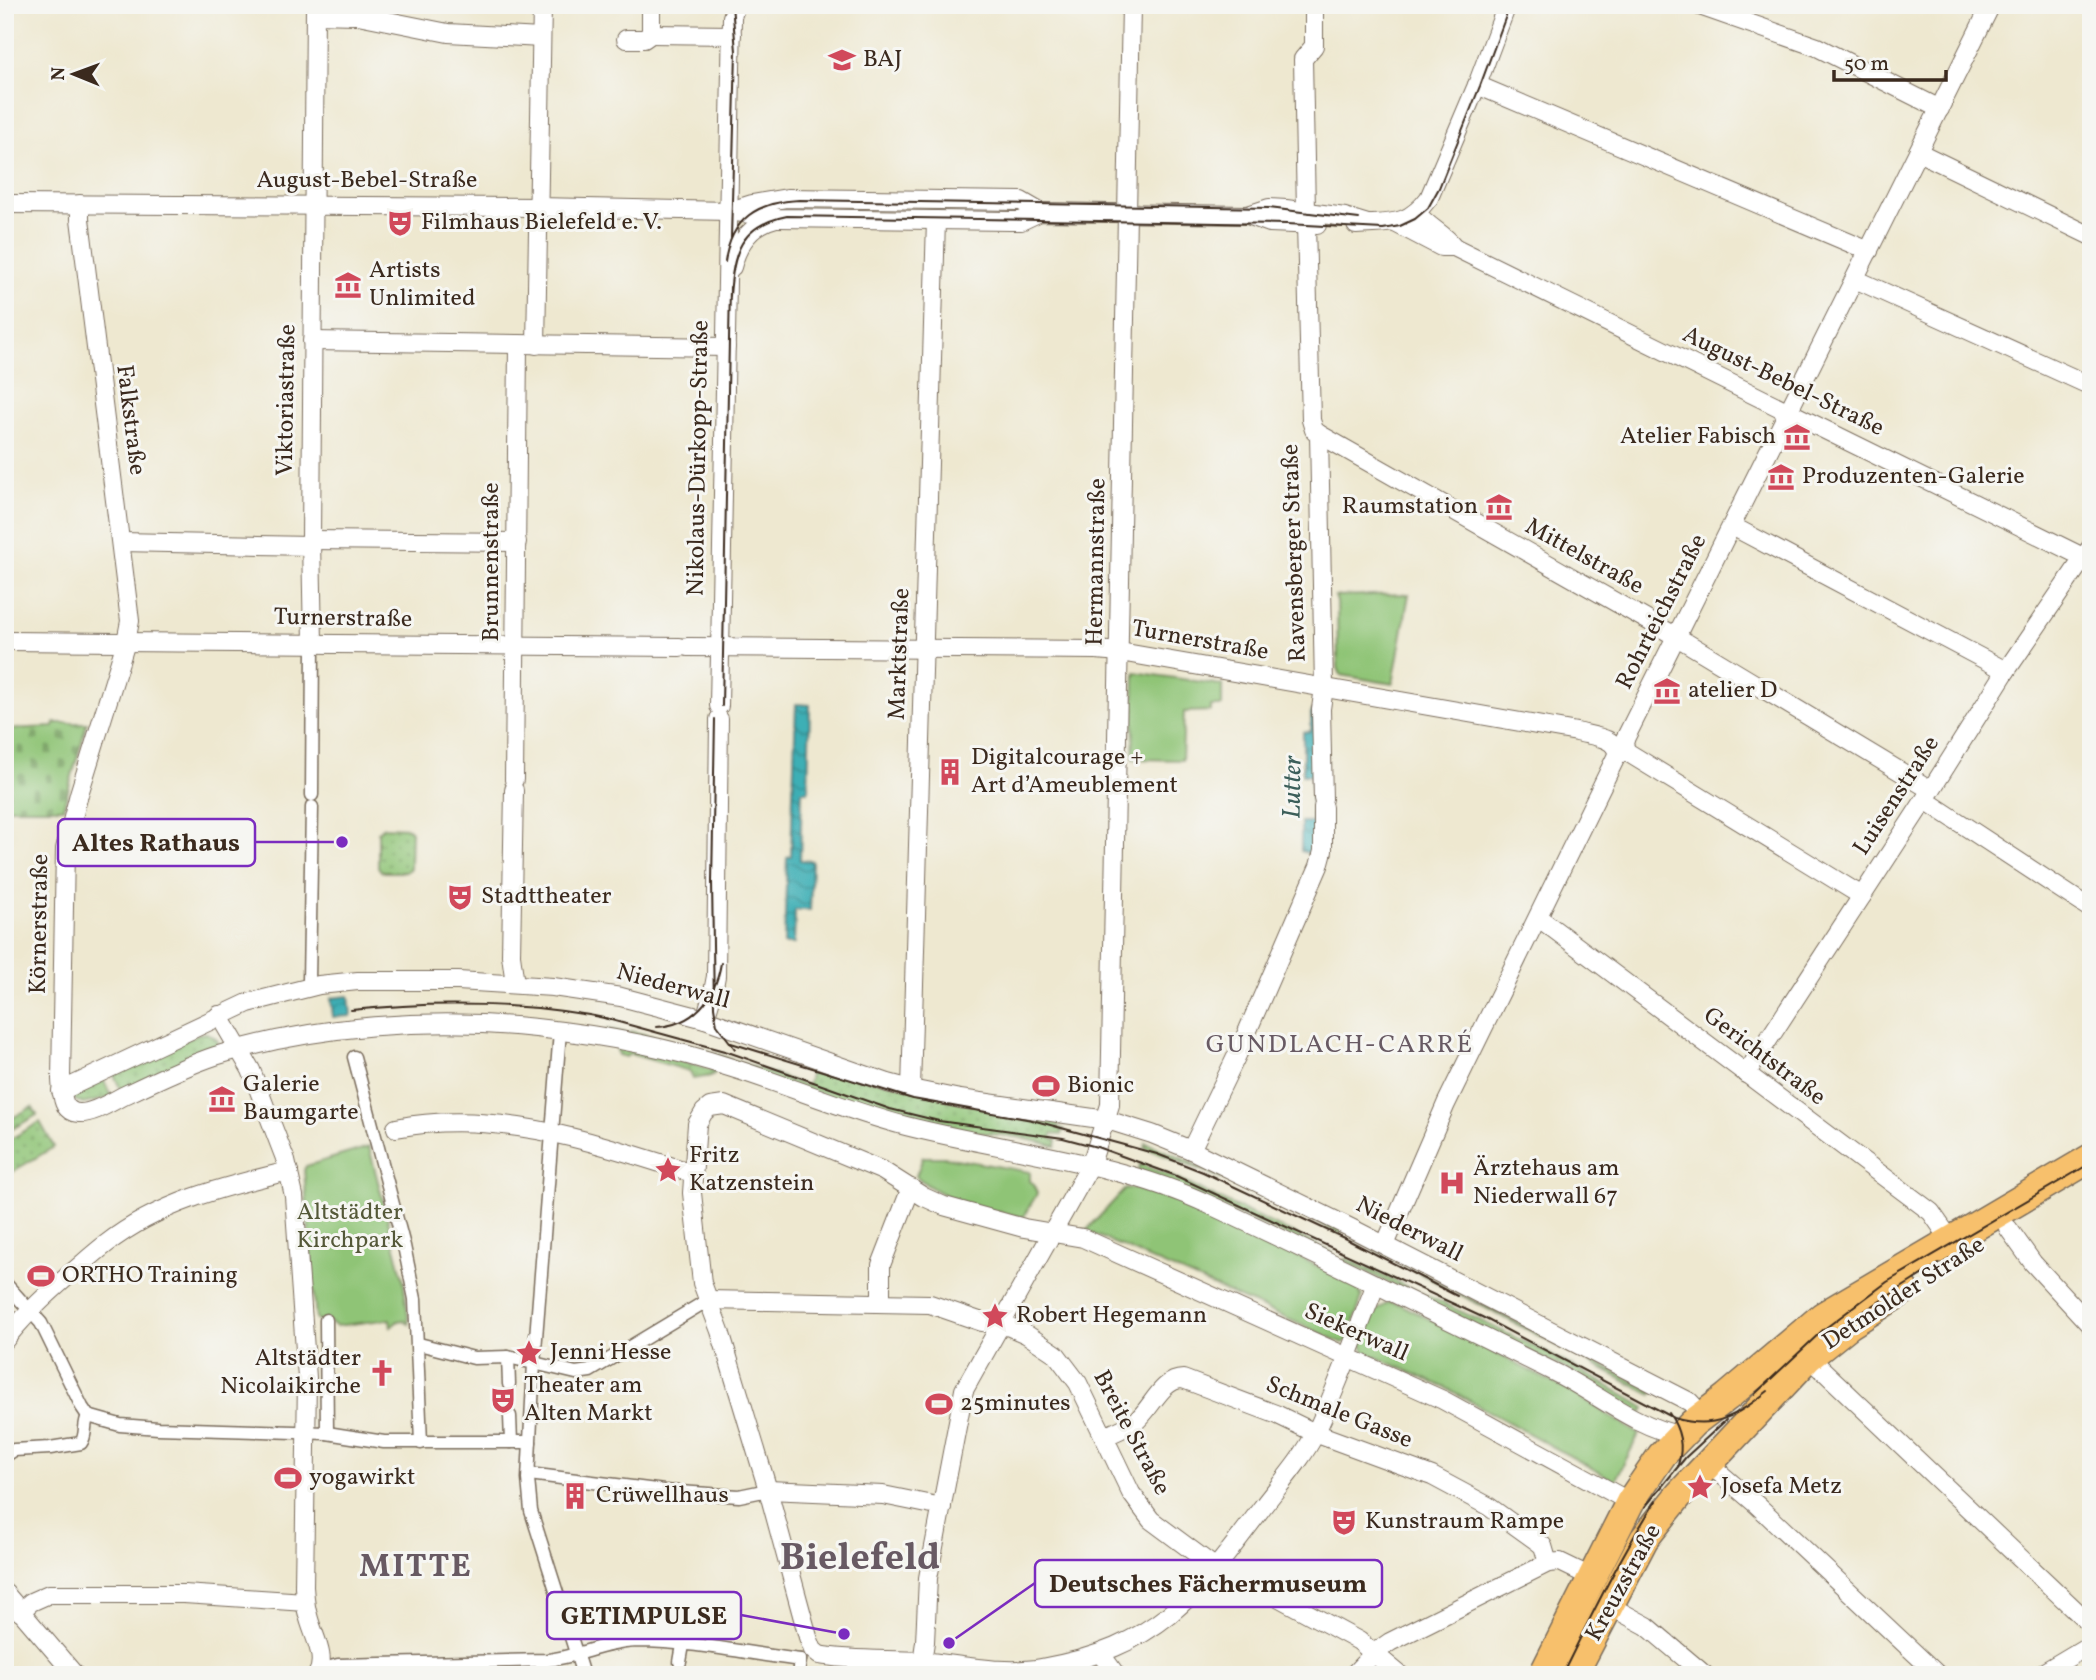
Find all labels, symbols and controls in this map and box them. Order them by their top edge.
north arrow [38,38,108,108]
scale bar [1834,38,1946,82]
place label: BAJ [863,43,902,77]
school or university icon: BAJ [827,45,857,75]
text: 50 m [1844,50,1889,79]
text: N [46,66,72,81]
street label: August-Bebel-Straße [257,164,477,198]
place label: Filmhaus Bielefeld e. V. [421,206,662,240]
theatre icon: Filmhaus Bielefeld e. V. [385,208,415,238]
place label: Artists Unlimited [369,254,476,316]
museum icon: Artists Unlimited [333,270,363,300]
street label: August-Bebel-Straße [1676,318,1890,446]
street label: Nikolaus-Dürkopp-Straße [680,320,718,596]
street label: Viktoriastraße [269,324,305,476]
street label: Falkstraße [106,363,154,477]
place label: Atelier Fabisch [1620,420,1776,454]
museum icon: Atelier Fabisch [1782,422,1812,452]
street label: Ravensberger Straße [1274,443,1316,663]
place label: Produzenten-Galerie [1802,460,2025,494]
museum icon: Produzenten-Galerie [1766,462,1796,492]
street label: Hermannstraße [1079,478,1115,646]
street label: Brunnenstraße [475,482,509,642]
place label: Raumstation [1342,490,1478,524]
museum icon: Raumstation [1484,492,1514,522]
street label: Mittelstraße [1519,510,1649,604]
street label: Rohrteichstraße [1608,528,1716,696]
street label: Marktstraße [881,587,919,721]
street label: Turnerstraße [273,601,413,637]
street label: Turnerstraße [1129,612,1271,670]
place label: atelier D [1688,674,1777,708]
museum icon: atelier D [1652,676,1682,706]
street label: Luisenstraße [1846,729,1948,863]
place label: Digitalcourage + Art d’Ameublement [971,741,1178,803]
water label: Lutter [1274,755,1312,819]
building icon: Digitalcourage + Art d’Ameublement [935,757,965,787]
callout: Altes Rathaus [58,819,255,866]
text: Altes Rathaus [72,826,240,862]
street label: Körnerstraße [22,854,58,994]
place label: Stadttheater [481,880,612,914]
theatre icon: Stadttheater [445,882,475,912]
street label: Niederwall [612,956,734,1018]
street label: Gerichtstraße [1696,1000,1832,1114]
district label: GUNDLACH-CARRÉ [1206,1027,1474,1063]
place label: Galerie Baumgarte [243,1068,359,1130]
place label: Bionic [1067,1069,1134,1103]
sports icon: Bionic [1031,1071,1061,1101]
museum icon: Galerie Baumgarte [207,1084,237,1114]
place label: Fritz Katzenstein [689,1139,814,1201]
place label: Ärztehaus am Niederwall 67 [1473,1152,1620,1214]
place icon: Fritz Katzenstein [653,1155,683,1185]
hospital icon: Ärztehaus am Niederwall 67 [1437,1168,1467,1198]
street label: Niederwall [1349,1188,1469,1272]
park label: Altstädter Kirchpark [297,1196,403,1258]
street label: Detmolder Straße [1816,1229,1992,1359]
place label: ORTHO Training [62,1259,238,1293]
sports icon: ORTHO Training [26,1261,56,1291]
street label: Siekerwall [1298,1295,1414,1371]
place label: Robert Hegemann [1016,1299,1207,1333]
place icon: Robert Hegemann [980,1301,1010,1331]
place label: Jenni Hesse [550,1336,671,1370]
place icon: Jenni Hesse [514,1338,544,1368]
place label: Altstädter Nicolaikirche [220,1342,361,1404]
church icon: Altstädter Nicolaikirche [367,1358,397,1388]
street label: Breite Straße [1084,1364,1178,1502]
street label: Schmale Gasse [1260,1368,1418,1458]
place label: Theater am Alten Markt [524,1369,653,1431]
theatre icon: Theater am Alten Markt [488,1385,518,1415]
place label: 25minutes [960,1387,1071,1421]
sports icon: 25minutes [924,1389,954,1419]
place label: yogawirkt [309,1461,415,1495]
sports icon: yogawirkt [273,1463,303,1493]
place label: Josefa Metz [1721,1470,1842,1504]
place icon: Josefa Metz [1685,1472,1715,1502]
place label: Crüwellhaus [596,1479,729,1513]
building icon: Crüwellhaus [560,1481,590,1511]
place label: Kunstraum Rampe [1365,1505,1564,1539]
theatre icon: Kunstraum Rampe [1329,1507,1359,1537]
street label: Kreuzstraße [1578,1518,1670,1648]
district label: Bielefeld [780,1533,940,1586]
district label: MITTE [359,1546,473,1590]
callout: Deutsches Fächermuseum [1035,1560,1382,1607]
text: Deutsches Fächermuseum [1049,1567,1367,1603]
callout: GETIMPULSE [547,1592,741,1639]
text: GETIMPULSE [561,1599,727,1635]

